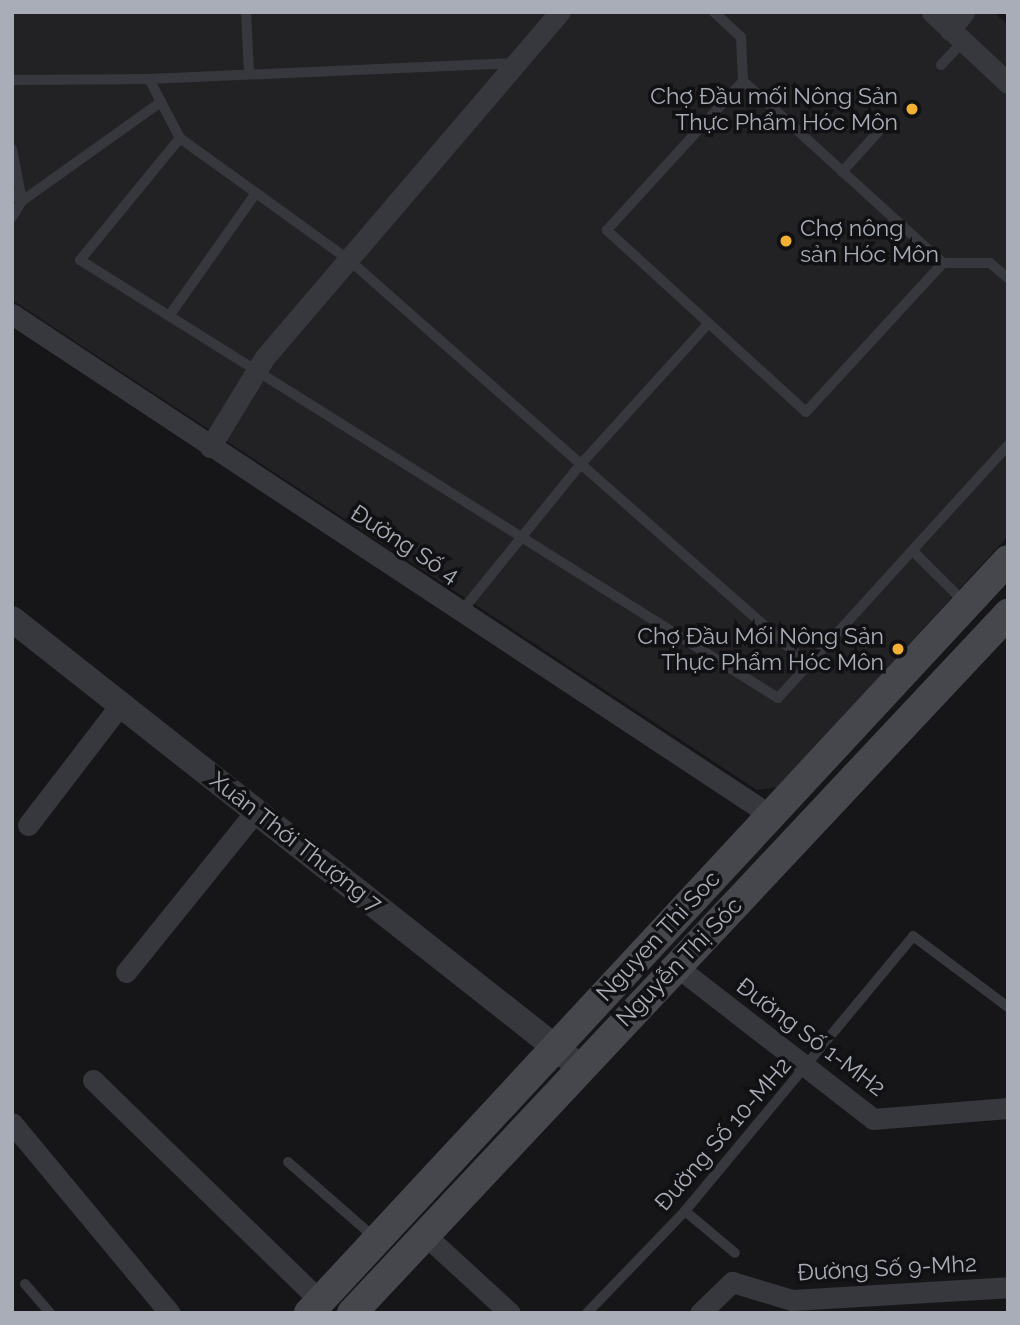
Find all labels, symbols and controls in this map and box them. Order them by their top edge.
place label: Chợ Đầu mối Nông Sản Thực Phẩm Hóc Môn [650,82,898,136]
marker: Chợ Đầu mối Nông Sản Thực Phẩm Hóc Môn [904,101,920,117]
place label: Chợ nông sản Hóc Môn [800,214,939,268]
marker: Chợ nông sản Hóc Môn [778,233,794,249]
street label: Đường Số 4 [346,499,464,589]
place label: Chợ Đầu Mối Nông Sản Thực Phẩm Hóc Môn [637,622,884,676]
marker: Chợ Đầu Mối Nông Sản Thực Phẩm Hóc Môn [890,641,906,657]
street label: Xuân Thới Thượng 7 [204,766,388,918]
street label: Nguyen Thi Soc [590,865,726,1007]
street label: Nguyễn Thị Sóc [610,892,748,1032]
street label: Đường Số 1-MH2 [731,972,891,1102]
street label: Đường Số 10-MH2 [649,1052,797,1216]
street label: Đường Số 9-Mh2 [797,1250,977,1286]

